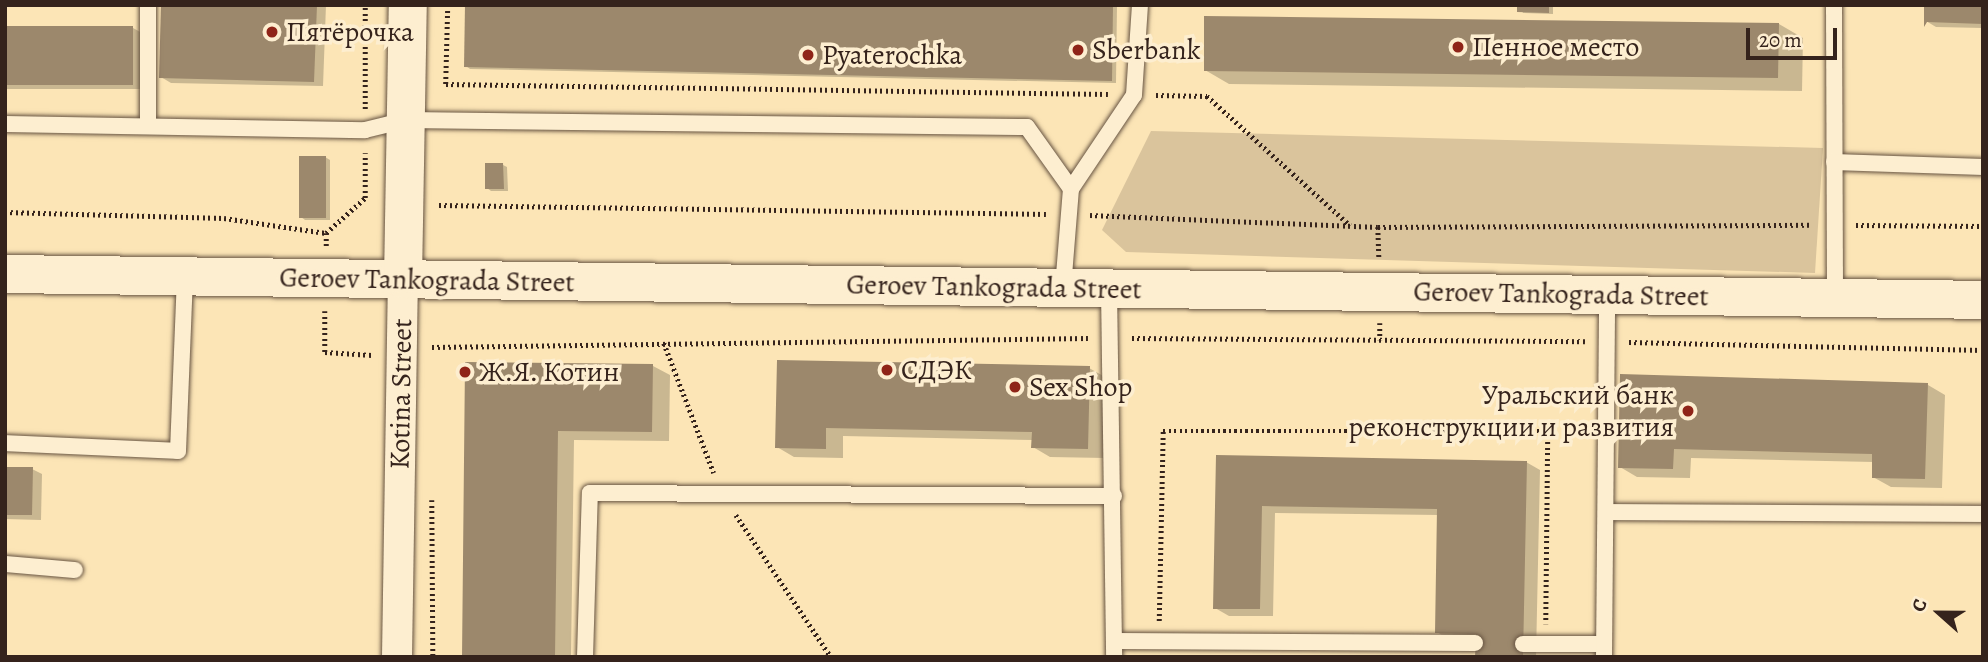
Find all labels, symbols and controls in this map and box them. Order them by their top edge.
scale bar [1750,14,1841,58]
place label: Пятёрочка [286,15,414,49]
marker: Пятёрочка [264,24,280,40]
text: 20 m [1759,26,1802,54]
place label: Пенное место [1472,30,1639,64]
place label: Sberbank [1092,33,1201,67]
place label: Pyaterochka [822,38,962,72]
marker: Пенное место [1450,39,1466,55]
marker: Sberbank [1070,42,1086,58]
marker: Pyaterochka [800,47,816,63]
street label: Geroev Tankograda Street [279,261,575,299]
street label: Geroev Tankograda Street [846,268,1142,306]
street label: Geroev Tankograda Street [1413,275,1709,313]
street label: Kotina Street [383,318,419,470]
place label: СДЭК [901,353,972,387]
place label: Ж.Я. Котин [479,355,620,389]
marker: СДЭК [879,362,895,378]
marker: Ж.Я. Котин [457,364,473,380]
place label: Sex Shop [1029,370,1132,404]
place label: Уральский банк реконструкции и развития [1348,378,1674,444]
marker: Sex Shop [1007,379,1023,395]
marker: Уральский банк реконструкции и развития [1680,403,1696,419]
north arrow [1904,578,1974,648]
text: С [1905,595,1934,616]

